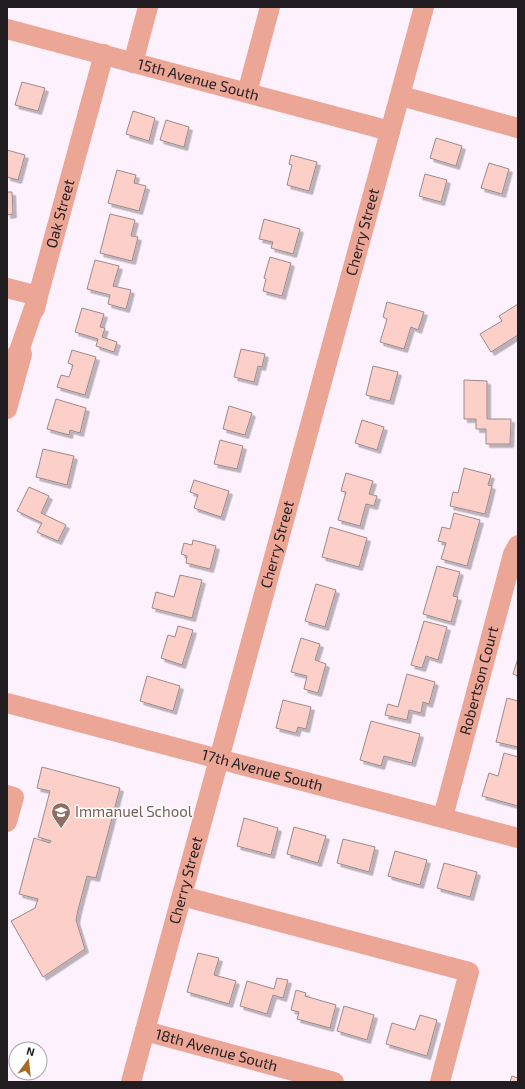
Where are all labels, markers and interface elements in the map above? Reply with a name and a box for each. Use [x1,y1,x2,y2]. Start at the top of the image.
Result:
street label: 15th Avenue South [136,54,261,104]
street label: Oak Street [41,177,78,250]
street label: Cherry Street [341,186,382,278]
street label: Cherry Street [256,498,297,590]
street label: Robertson Court [455,624,501,737]
street label: 17th Avenue South [200,745,325,794]
school or university icon: Immanuel School [50,801,72,829]
place label: Immanuel School [75,802,193,820]
street label: Cherry Street [164,834,206,926]
street label: 18th Avenue South [153,1024,280,1074]
north arrow [8,1041,48,1081]
text: N [25,1044,36,1058]

